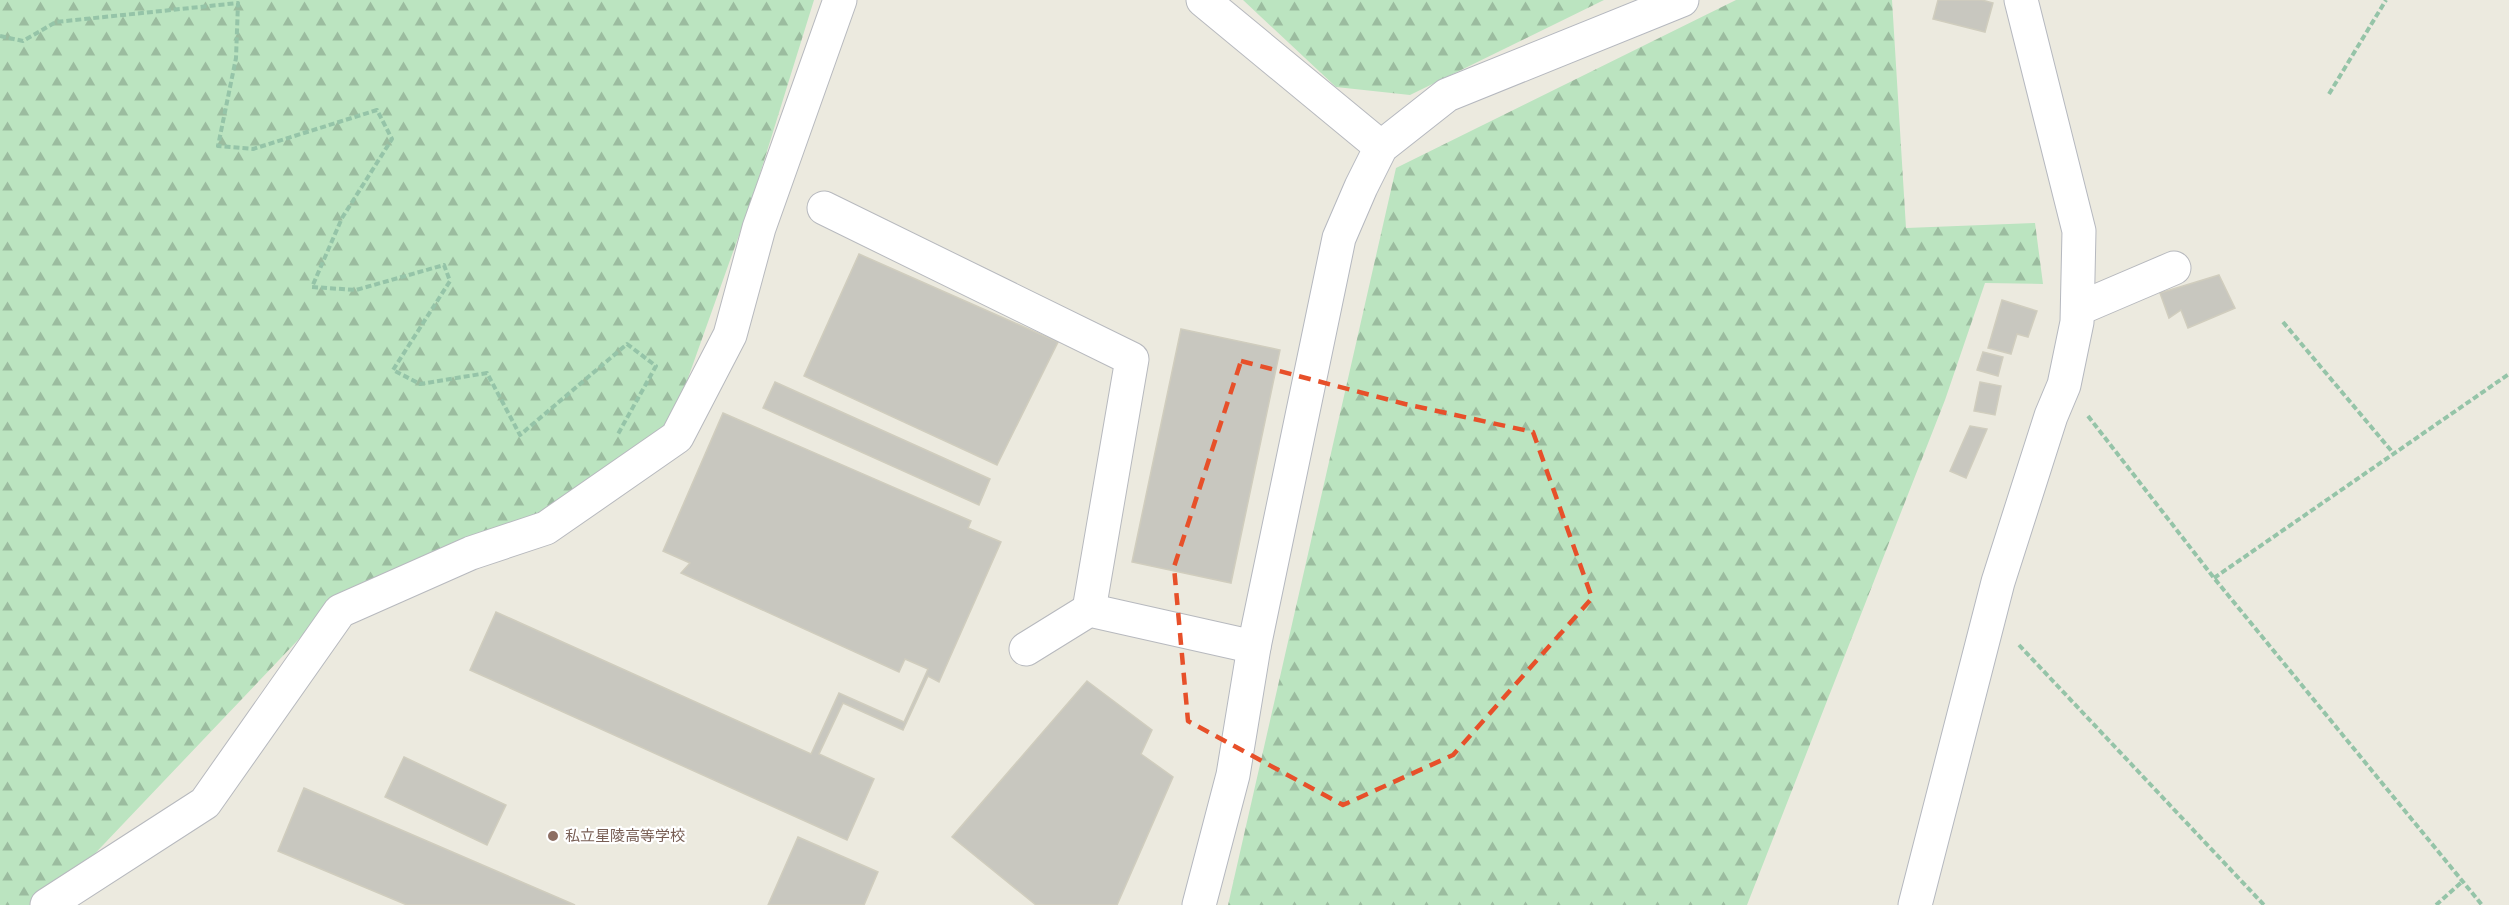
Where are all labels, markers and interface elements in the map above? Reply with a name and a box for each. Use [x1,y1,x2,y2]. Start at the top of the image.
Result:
place label: 私立星陵高等学校 [565,826,685,845]
marker: 私立星陵高等学校 [546,829,560,843]

